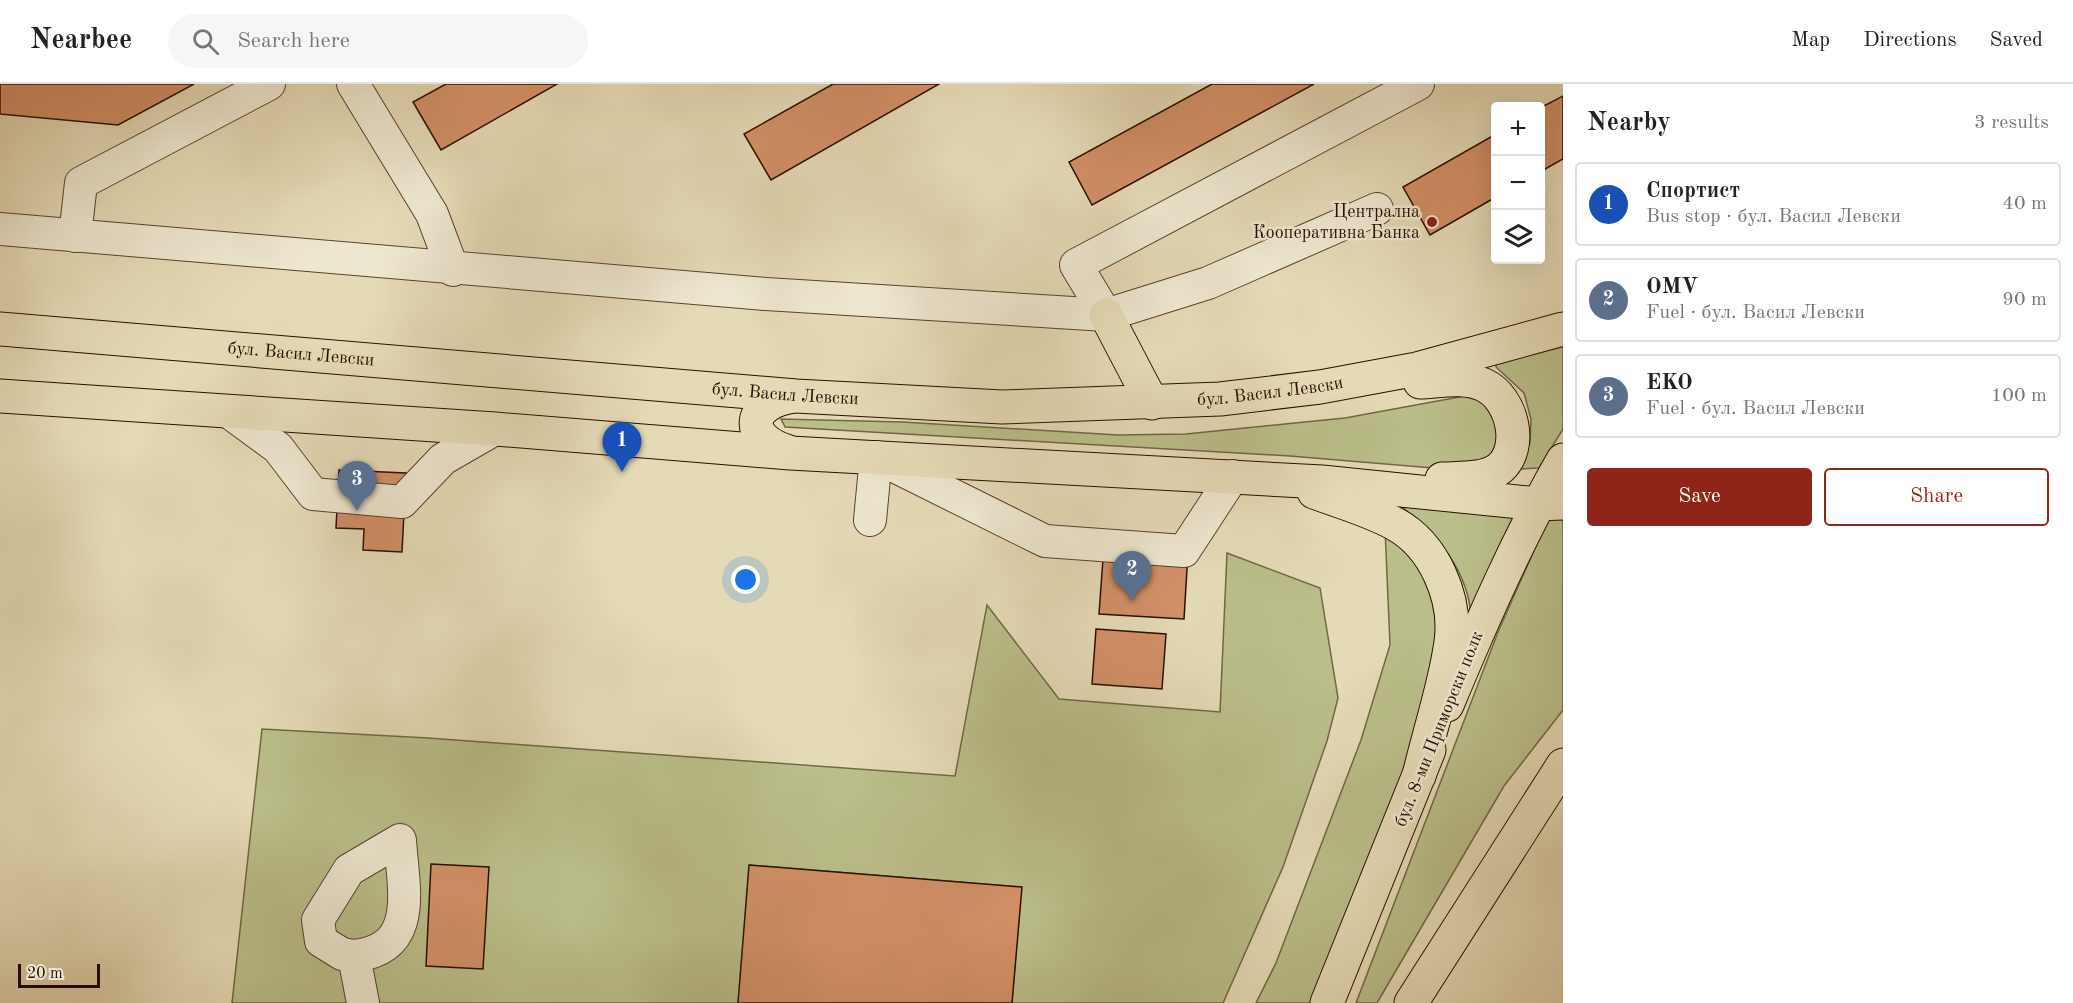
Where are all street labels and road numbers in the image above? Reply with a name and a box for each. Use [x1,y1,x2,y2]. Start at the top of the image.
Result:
street label: бул. Васил Левски [227,339,375,369]
street label: бул. Васил Левски [1197,374,1345,409]
street label: бул. Васил Левски [711,380,859,408]
street label: бул. 8-ми Приморски полк [1391,629,1487,829]

